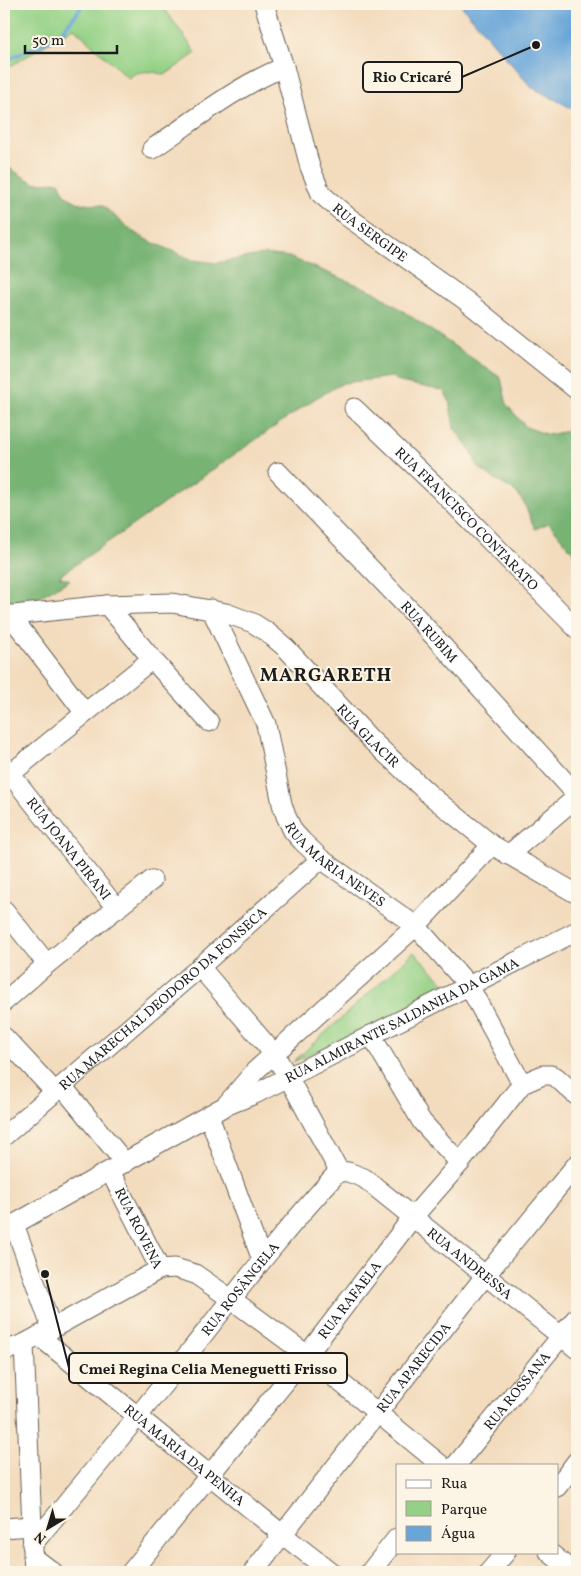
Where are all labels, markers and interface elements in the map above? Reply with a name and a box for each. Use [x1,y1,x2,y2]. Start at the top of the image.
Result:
scale bar [25,22,118,54]
text: 50 m [32,31,64,52]
callout: Rio Cricaré [363,62,462,92]
text: Rio Cricaré [373,68,452,89]
street label: RUA SERGIPE [328,200,411,267]
street label: RUA FRANCISCO CONTARATO [390,444,542,595]
street label: RUA RUBIM [396,598,461,667]
district label: MARGARETH [260,663,392,689]
street label: RUA GLACIR [331,701,403,773]
street label: RUA JOANA PIRANI [21,794,115,905]
street label: RUA MARIA NEVES [279,819,388,912]
street label: RUA MARECHAL DEODORO DA FONSECA [55,903,272,1095]
street label: RUA ALMIRANTE SALDANHA DA GAMA [282,954,523,1088]
street label: RUA ROVENA [109,1185,166,1273]
street label: RUA ANDRESSA [422,1224,516,1305]
street label: RUA ROSÂNGELA [198,1238,284,1341]
street label: RUA RAFAELA [315,1258,387,1344]
street label: RUA APARECIDA [373,1319,456,1418]
street label: RUA ROSSANA [480,1348,556,1435]
callout: Cmei Regina Celia Meneguetti Frisso [69,1353,347,1383]
text: Cmei Regina Celia Meneguetti Frisso [79,1360,337,1381]
street label: RUA MARIA DA PENHA [119,1401,248,1511]
legend [396,1464,558,1554]
text: Rua [441,1474,467,1495]
text: Parque [441,1500,487,1521]
north arrow [22,1504,72,1554]
text: Água [441,1524,475,1545]
text: N [31,1526,51,1548]

